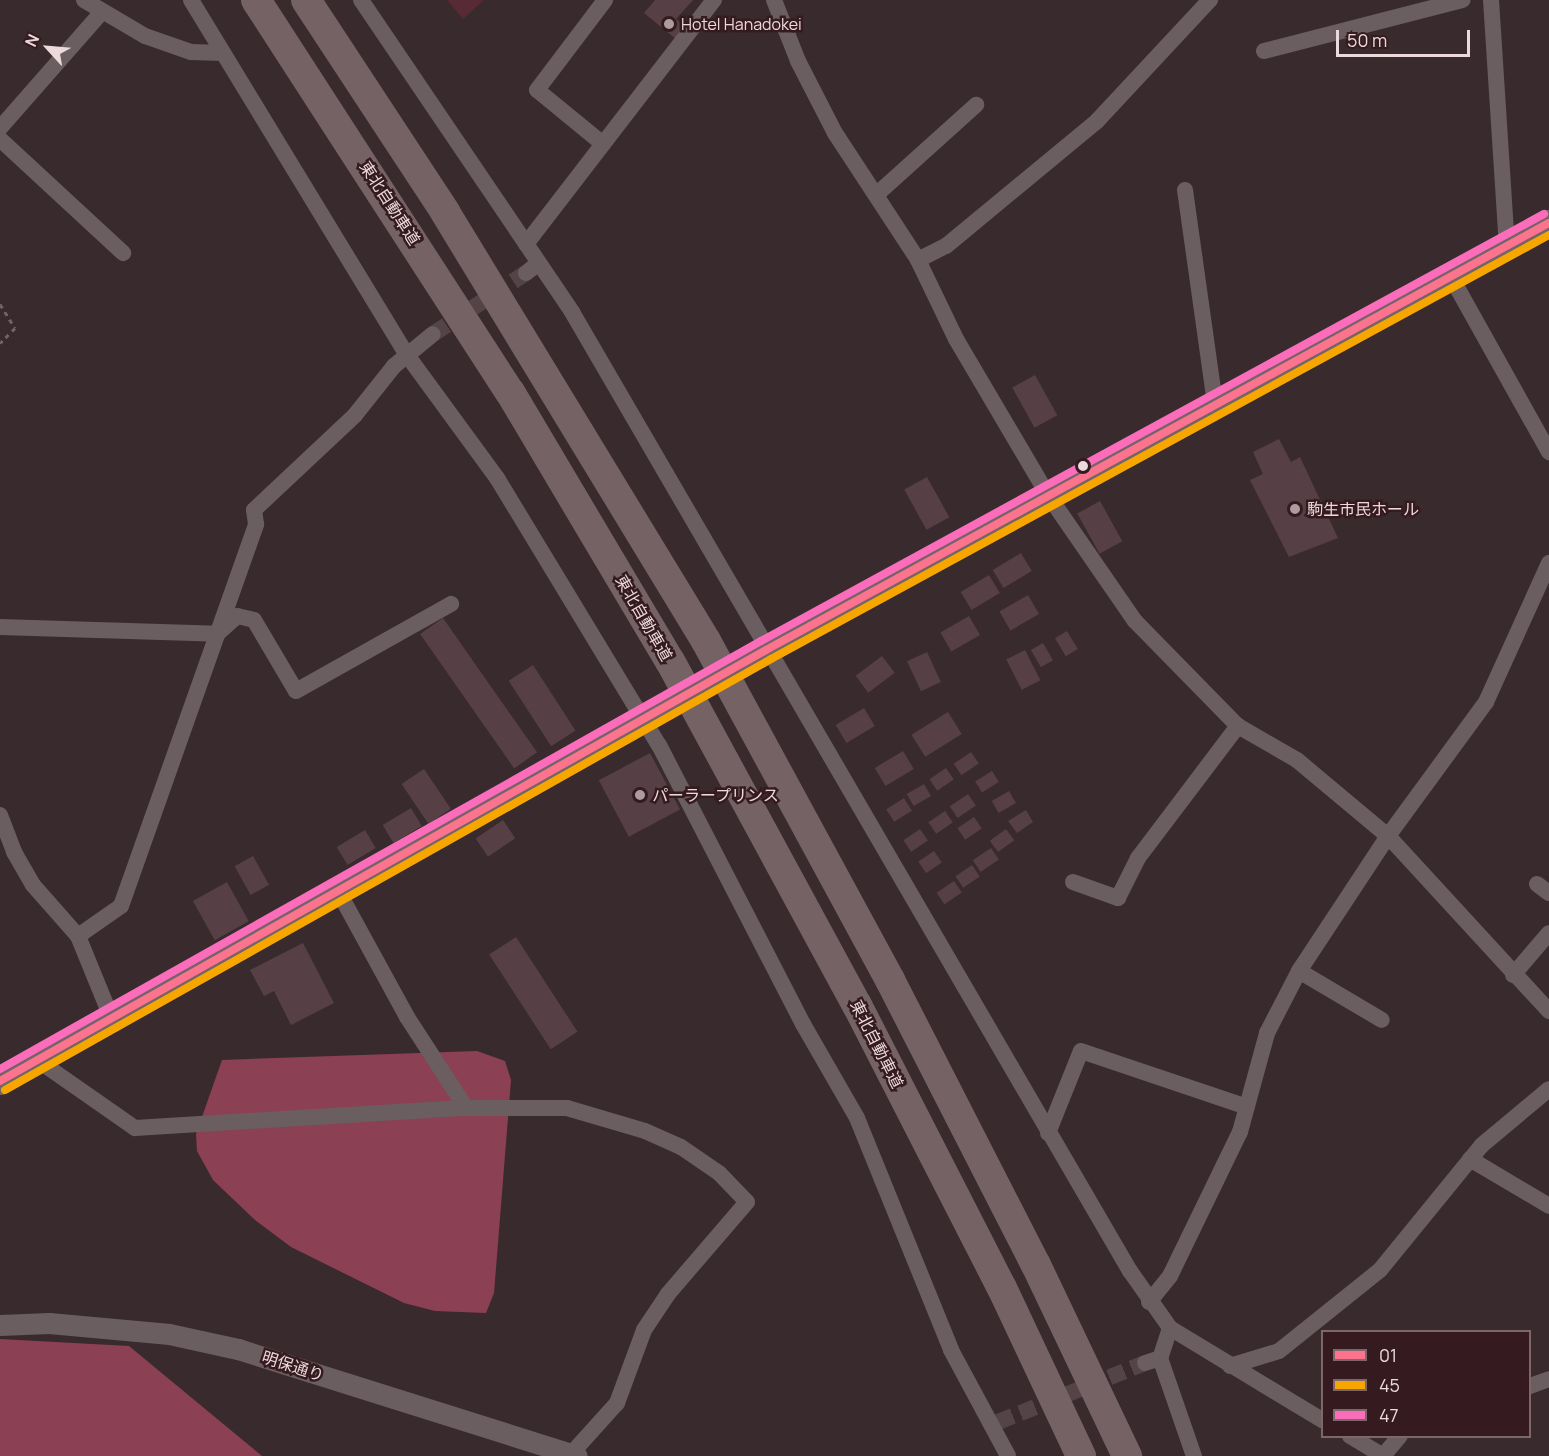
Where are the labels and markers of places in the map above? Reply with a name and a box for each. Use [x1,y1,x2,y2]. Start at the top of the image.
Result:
place label: Hotel Hanadokei [681,14,802,34]
marker: Hotel Hanadokei [662,17,676,31]
unlabelled marker [1077,460,1089,472]
place label: 駒生市民ホール [1307,499,1419,519]
marker: 駒生市民ホール [1288,502,1302,516]
place label: パーラープリンス [652,785,780,805]
marker: パーラープリンス [633,788,647,802]

